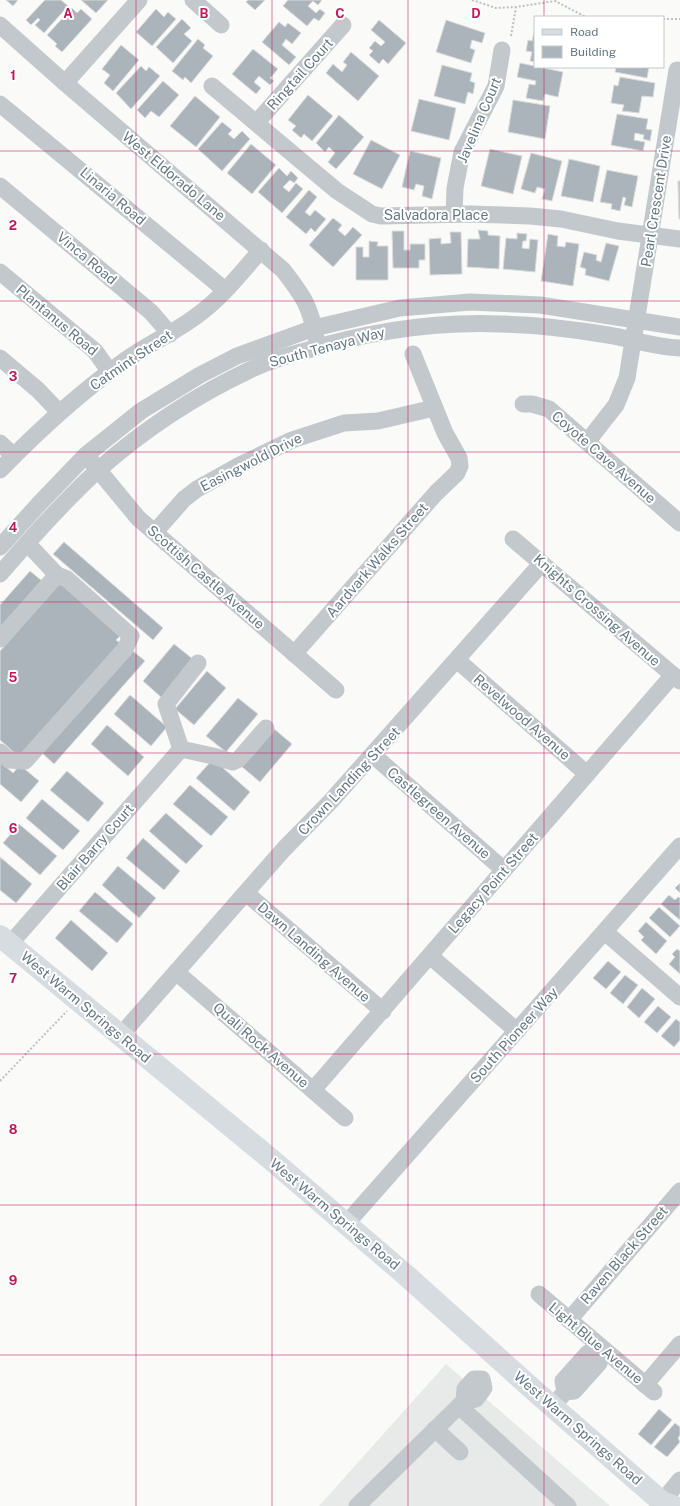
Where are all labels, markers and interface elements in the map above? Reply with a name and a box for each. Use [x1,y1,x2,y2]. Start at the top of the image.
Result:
text: A [63,6,73,21]
text: B [200,6,209,21]
text: C [335,6,345,21]
text: D [471,6,481,21]
legend [534,16,664,68]
text: Road [570,25,598,39]
street label: Ringtail Court [264,35,336,113]
text: Building [570,45,616,59]
text: 1 [10,68,16,83]
street label: Javelina Court [454,75,504,165]
street label: West Eldorado Lane [119,128,229,224]
street label: Pearl Crescent Drive [638,134,674,268]
street label: Linaria Road [77,164,149,228]
street label: Salvadora Place [384,207,488,223]
text: 2 [9,218,17,233]
street label: Vinca Road [54,228,120,288]
street label: Plantanus Road [13,281,101,359]
street label: South Tenaya Way [267,324,387,370]
street label: Catmint Street [87,327,175,393]
text: 3 [9,369,18,384]
street label: Coyote Cave Avenue [549,408,659,506]
street label: Easingwold Drive [198,430,304,494]
street label: Aardvark Walks Street [323,500,431,620]
text: 4 [9,520,18,535]
street label: Scottish Castle Avenue [144,522,268,632]
street label: Knights Crossing Avenue [531,551,664,669]
text: 5 [9,670,18,685]
street label: Revelwood Avenue [471,671,573,763]
street label: Crown Landing Street [295,724,403,838]
street label: Castlegreen Avenue [384,764,494,862]
street label: Blair Barry Court [53,801,137,893]
text: 6 [9,821,18,836]
street label: Legacy Point Street [445,829,541,937]
street label: Dawn Landing Avenue [255,899,373,1005]
street label: West Warm Springs Road [18,948,154,1066]
text: 7 [9,971,17,986]
street label: South Pioneer Way [467,984,561,1086]
street label: Quali Rock Avenue [210,999,312,1091]
text: 8 [9,1122,18,1137]
street label: West Warm Springs Road [267,1155,403,1273]
street label: Raven Black Street [577,1203,671,1307]
text: 9 [9,1273,17,1288]
street label: Light Blue Avenue [546,1299,646,1387]
street label: West Warm Springs Road [511,1368,645,1488]

